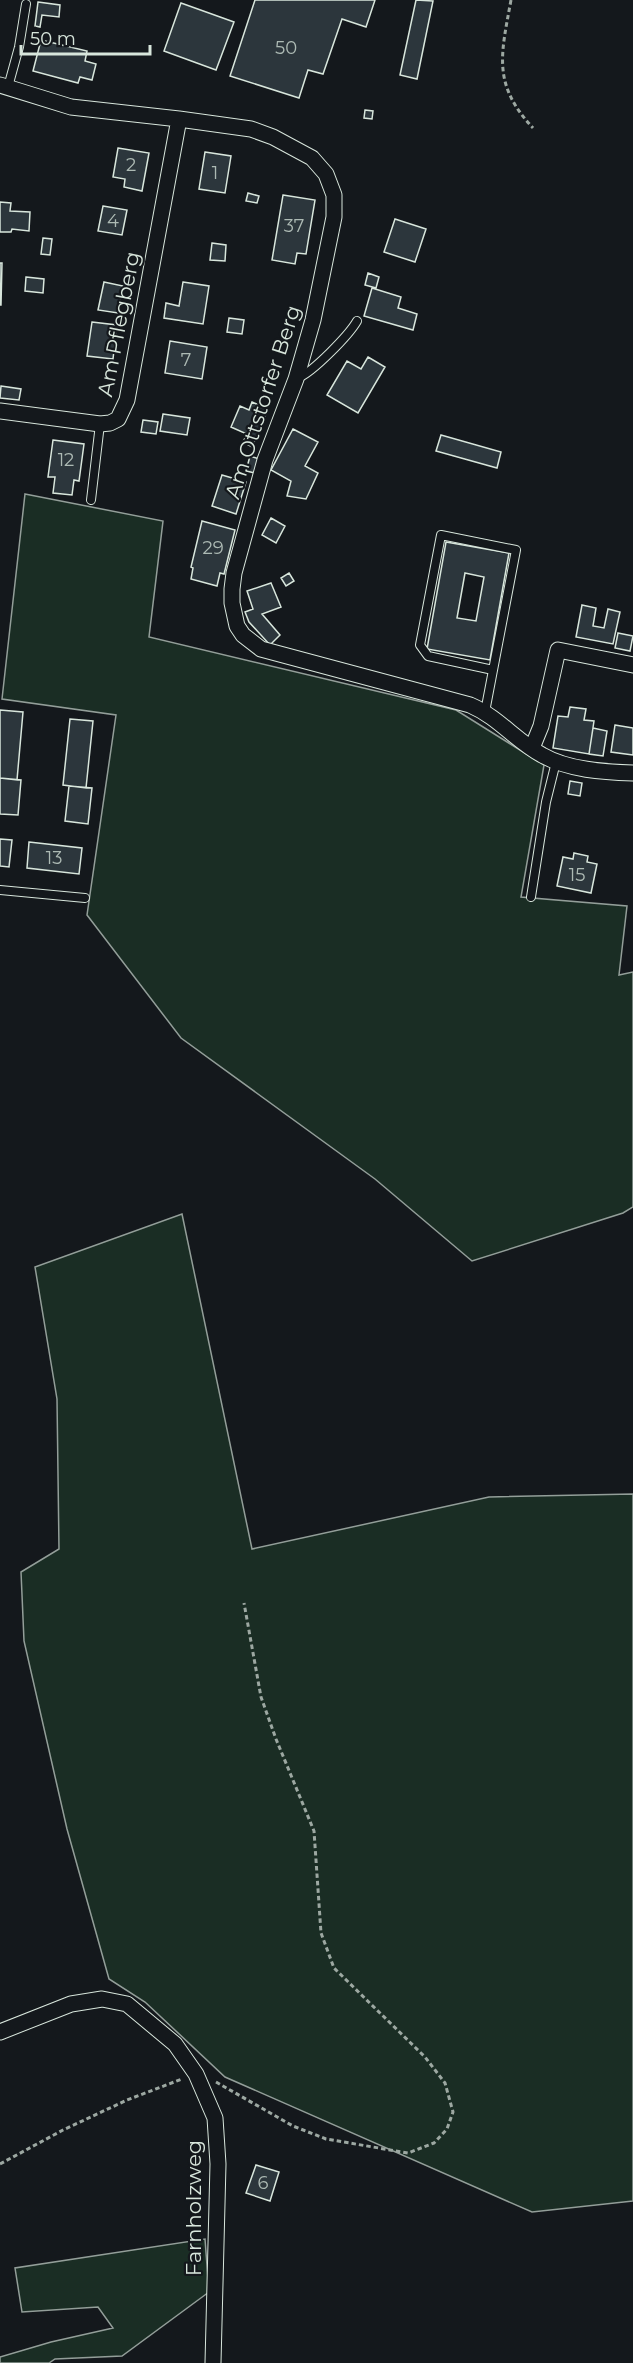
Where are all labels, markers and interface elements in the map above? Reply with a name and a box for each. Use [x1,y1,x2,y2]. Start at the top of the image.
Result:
scale bar [21,18,150,56]
text: 50 m [30,28,76,50]
house number: 50 [275,37,297,59]
house number: 2 [126,154,136,176]
house number: 1 [212,162,218,184]
house number: 4 [107,210,119,232]
house number: 37 [284,215,304,237]
street label: Am Pflegberg [92,249,145,399]
street label: Am Ottstorfer Berg [219,302,306,502]
house number: 7 [181,349,191,371]
house number: 12 [58,449,74,471]
house number: 29 [202,537,224,559]
house number: 13 [46,847,62,869]
house number: 15 [569,864,585,886]
street label: Farnholzweg [181,2140,206,2276]
house number: 6 [258,2172,269,2194]

